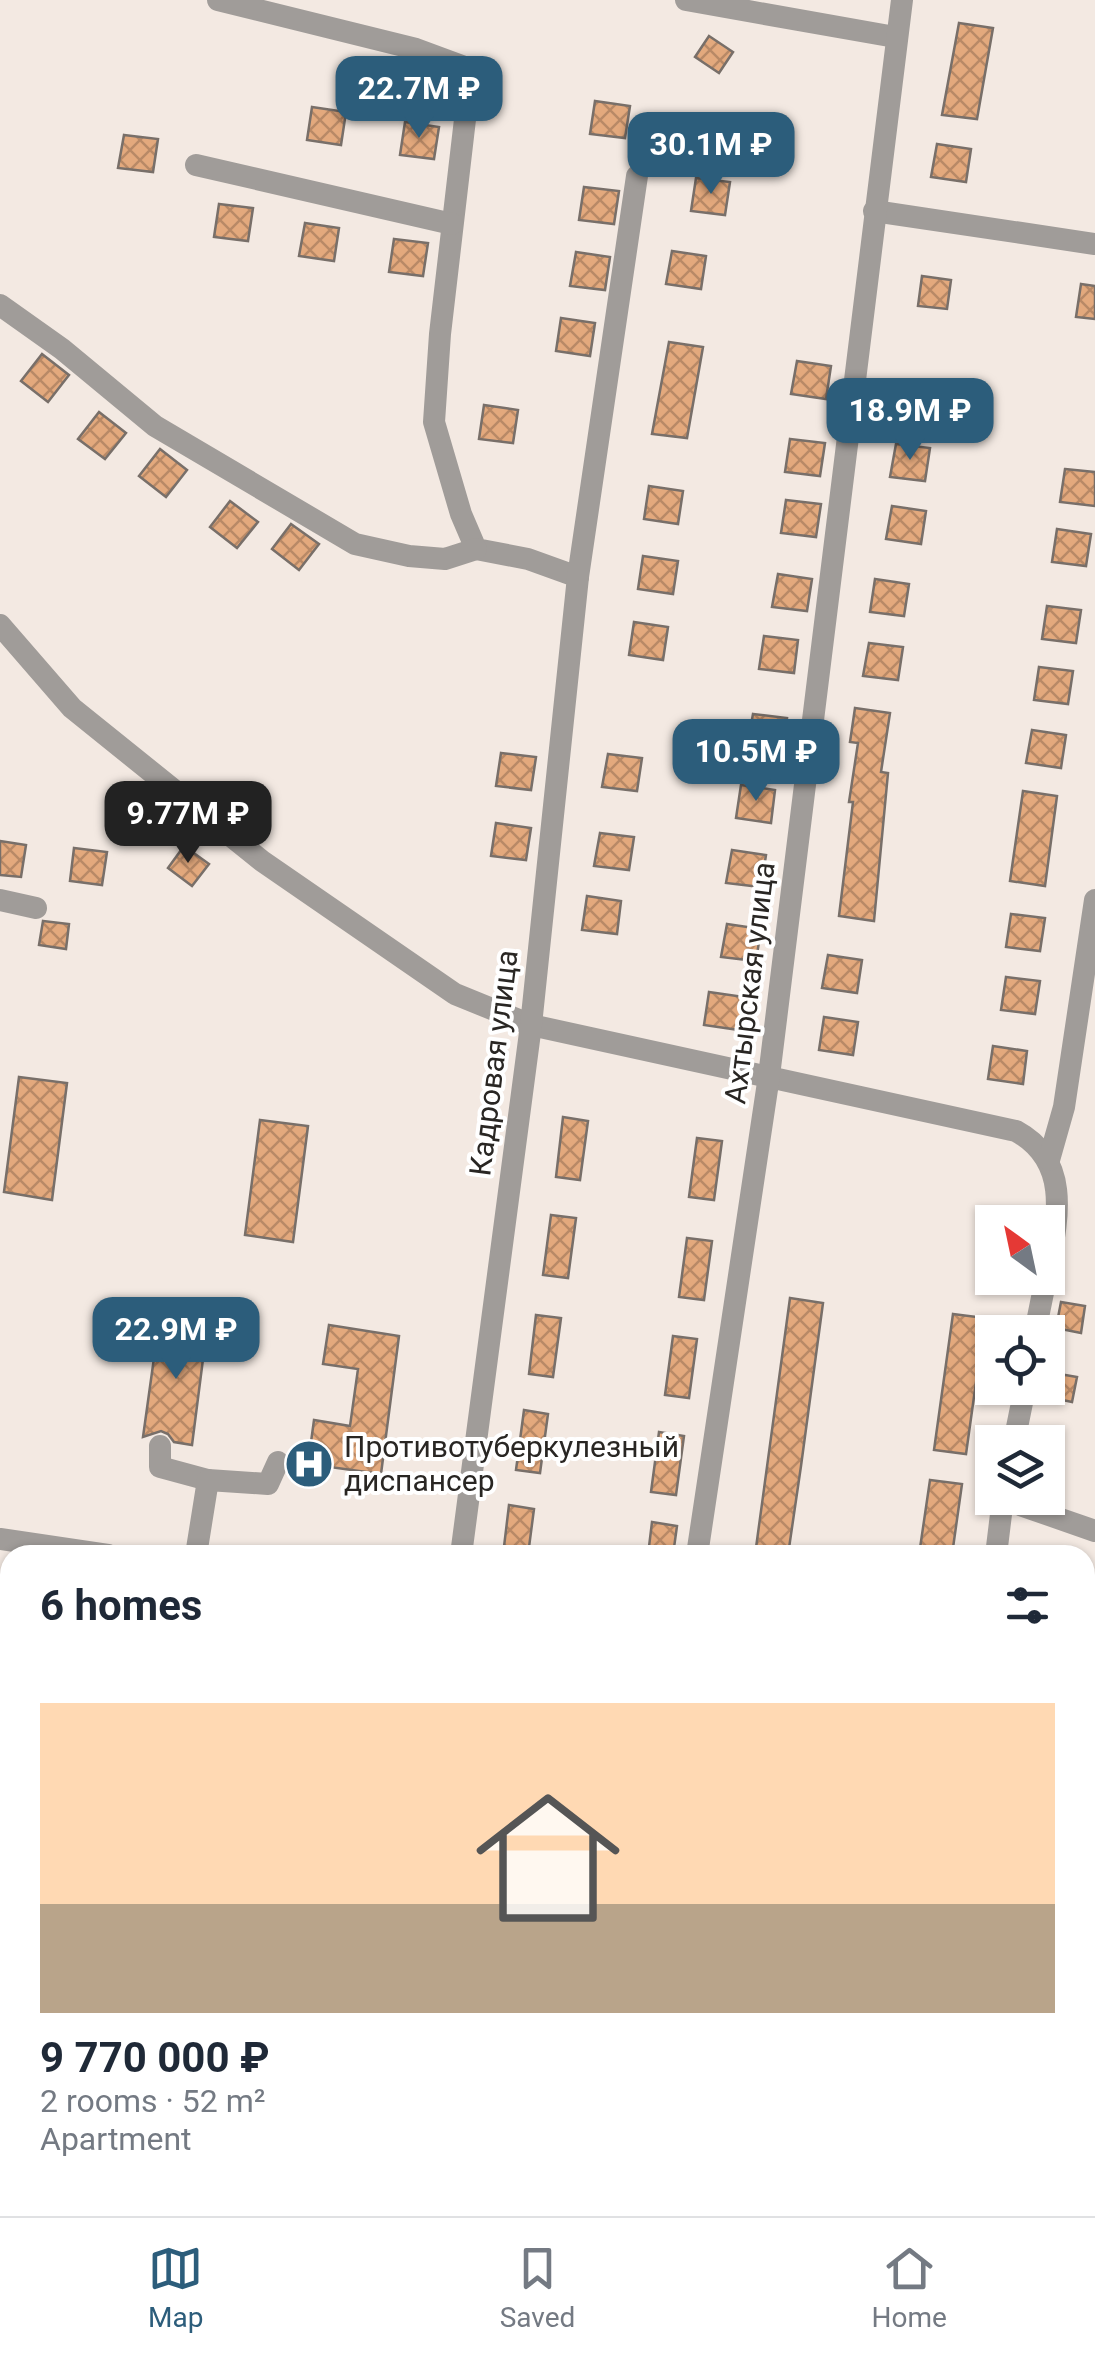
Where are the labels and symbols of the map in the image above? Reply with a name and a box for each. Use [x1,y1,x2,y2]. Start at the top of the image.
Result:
pin: 22.7M ₽ [327,56,511,141]
pin: 30.1M ₽ [619,112,803,197]
pin: 18.9M ₽ [818,378,1002,463]
pin: 10.5M ₽ [664,719,848,804]
pin: 9.77M ₽ [96,781,280,866]
street label: Ахтырская улица [717,860,782,1106]
street label: Кадровая улица [462,948,525,1178]
north arrow [975,1205,1065,1295]
pin: 22.9M ₽ [84,1297,268,1382]
place label: Противотуберкулезный диспансер [344,1429,679,1498]
hospital icon: Противотуберкулезный диспансер [283,1438,335,1490]

